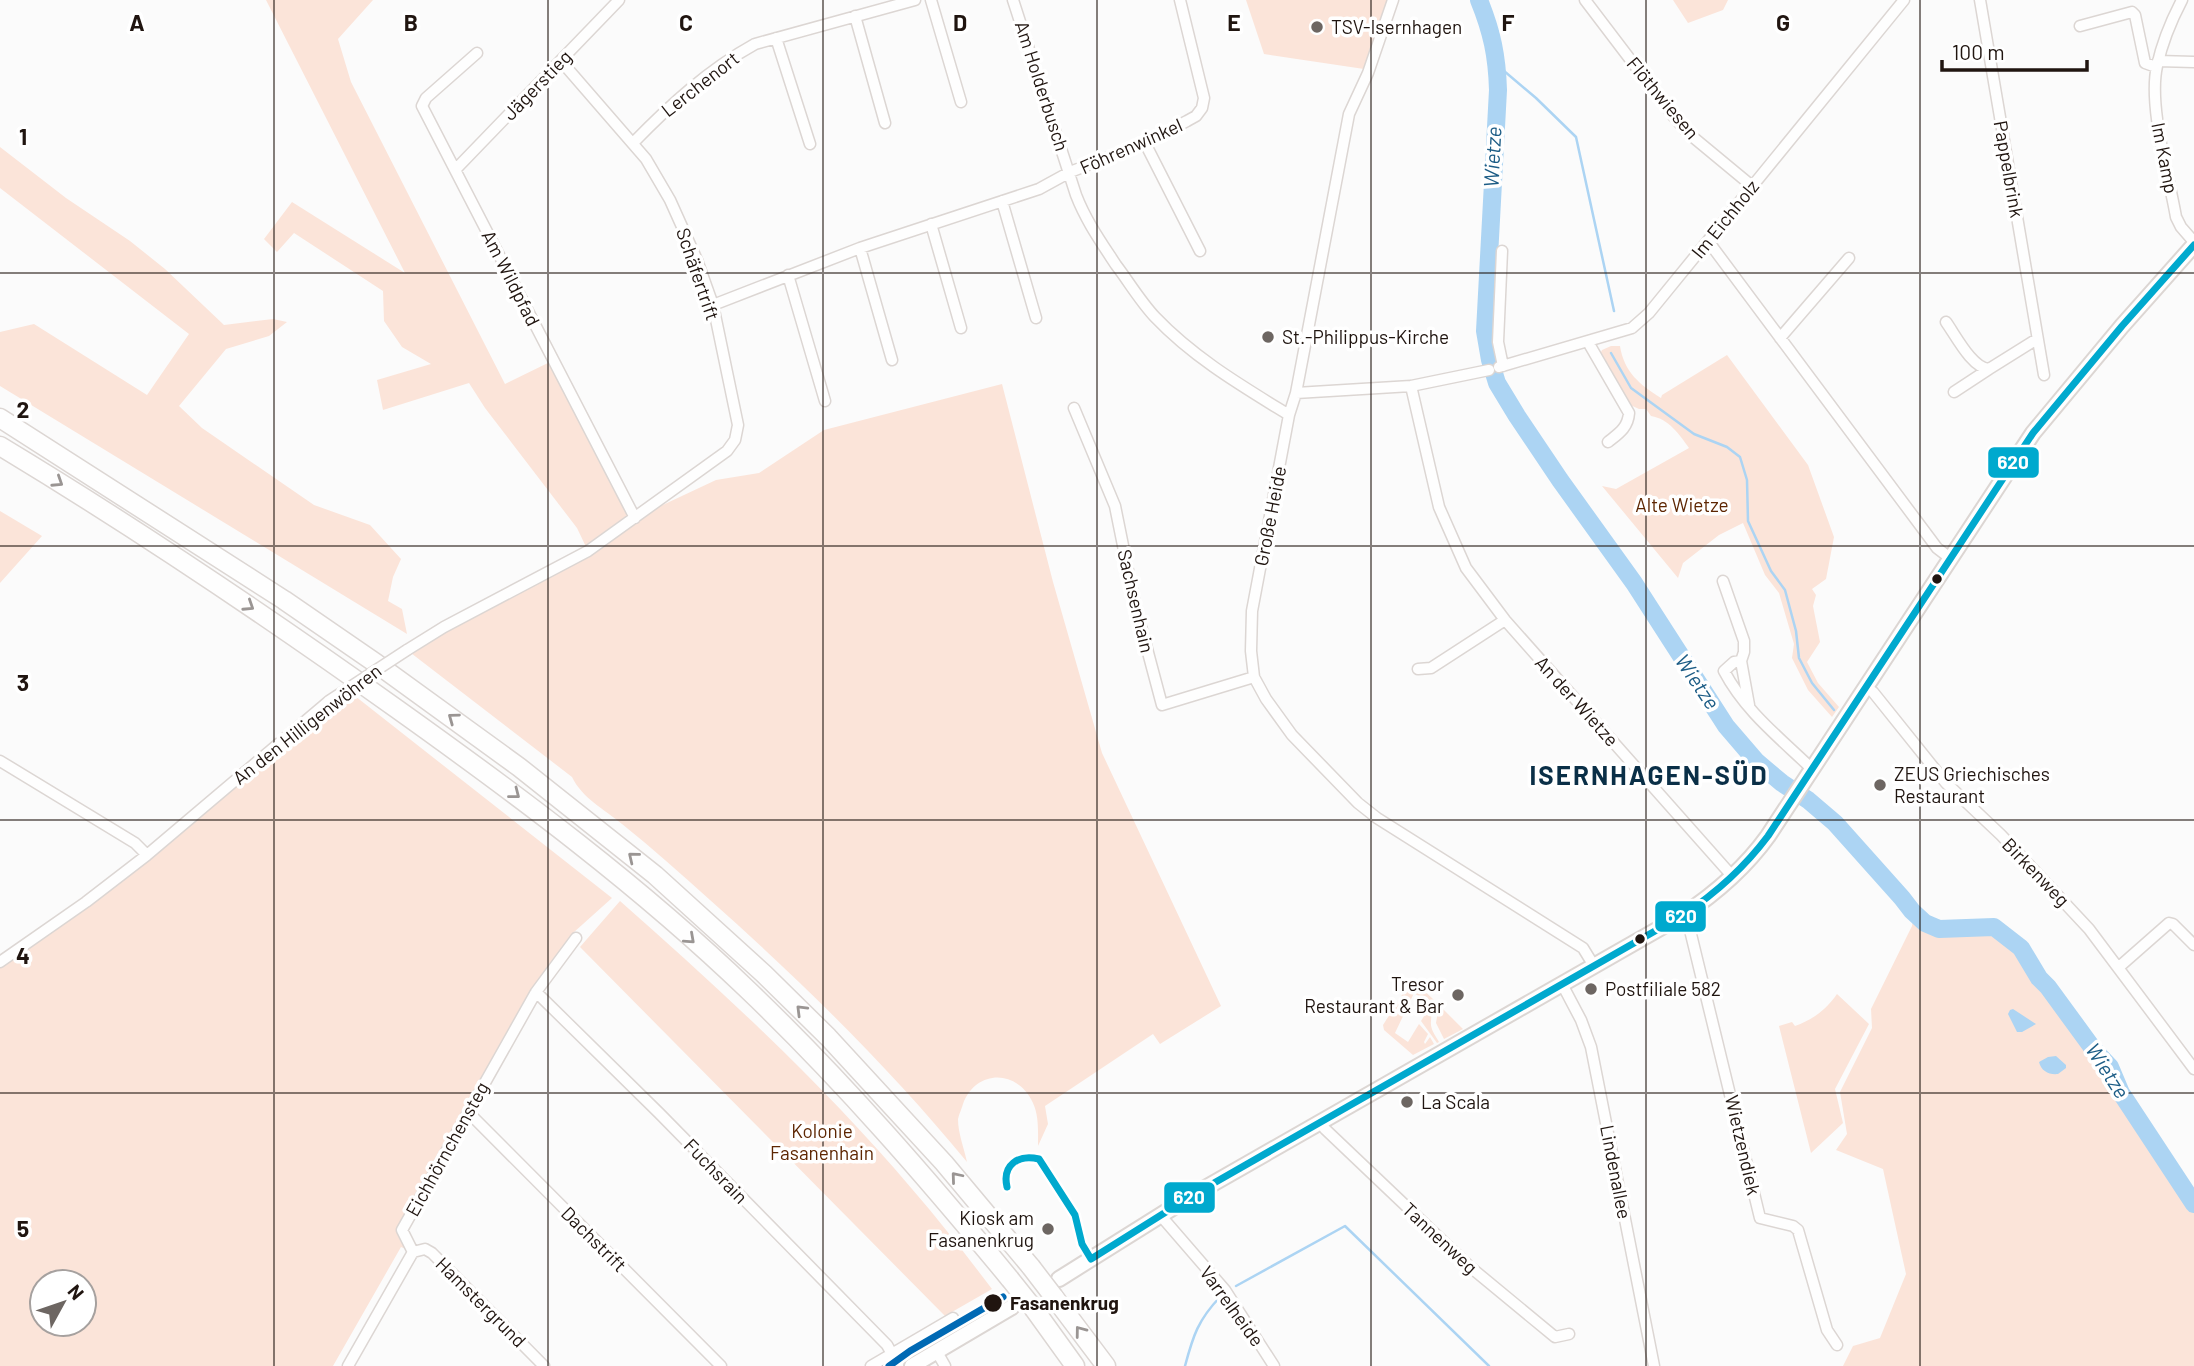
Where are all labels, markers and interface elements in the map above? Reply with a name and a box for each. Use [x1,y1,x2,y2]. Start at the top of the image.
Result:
text: A [129,8,145,36]
text: B [404,8,418,36]
text: C [679,8,693,36]
text: D [953,8,967,36]
text: E [1227,8,1241,36]
text: F [1502,8,1515,36]
text: G [1776,8,1790,36]
place label: TSV-Isernhagen [1331,15,1462,38]
street label: Am Holderbusch [1011,18,1074,154]
marker: TSV-Isernhagen [1309,19,1325,35]
scale bar [1942,28,2087,72]
text: 100 m [1952,39,2005,64]
street label: Jägerstieg [497,45,576,125]
street label: Lerchenort [656,46,743,121]
street label: Flöthwiesen [1622,52,1704,143]
street label: Föhrenwinkel [1076,113,1186,178]
street label: Pappelbrink [1990,119,2029,219]
street label: Im Kamp [2147,120,2184,195]
text: 1 [19,122,27,150]
water label: Wietze [1477,126,1506,188]
street label: Im Eichholz [1686,175,1763,263]
street label: Schäfertrift [672,224,725,323]
street label: Am Wildpfad [478,226,545,329]
place label: St.-Philippus-Kirche [1282,325,1449,348]
marker: St.-Philippus-Kirche [1260,329,1276,345]
text: 2 [17,395,29,423]
line badge: 620 [1987,446,2040,479]
text: 620 [1997,450,2029,473]
street label: Große Heide [1249,464,1290,568]
one-way arrow [50,474,63,487]
park label: Alte Wietze [1635,493,1729,516]
street label: Sachsenhain [1113,547,1160,655]
unlabelled marker [1930,572,1944,586]
one-way arrow [241,597,254,610]
water label: Wietze [1671,649,1726,714]
street label: An der Wietze [1531,651,1624,751]
street label: An den Hilligenwöhren [228,658,386,789]
text: 3 [17,668,29,696]
one-way arrow [448,713,461,726]
district label: ISERNHAGEN-SÜD [1530,759,1768,790]
place label: ZEUS Griechisches Restaurant [1894,762,2050,807]
marker: ZEUS Griechisches Restaurant [1872,777,1888,793]
one-way arrow [507,785,520,798]
street label: Birkenweg [1998,832,2075,911]
one-way arrow [628,852,640,865]
line badge: 620 [1654,900,1707,933]
text: 620 [1665,904,1697,927]
one-way arrow [682,930,695,943]
unlabelled marker [1633,932,1647,946]
text: 4 [16,941,30,969]
place label: Tresor Restaurant & Bar [1304,972,1444,1017]
place label: Postfiliale 582 [1605,977,1721,1000]
marker: Postfiliale 582 [1583,981,1599,997]
marker: Tresor Restaurant & Bar [1450,987,1466,1003]
one-way arrow [796,1006,809,1019]
water label: Wietze [2081,1038,2135,1103]
street label: Eichhörnchensteg [400,1078,493,1220]
place label: La Scala [1421,1090,1490,1113]
street label: Wietzendiek [1721,1093,1766,1197]
marker: La Scala [1399,1094,1415,1110]
park label: Kolonie Fasanenhain [770,1119,874,1164]
street label: Lindenallee [1596,1123,1637,1221]
street label: Fuchsrain [680,1133,753,1208]
one-way arrow [951,1172,964,1184]
line badge: 620 [1163,1181,1216,1214]
text: 620 [1173,1185,1205,1208]
street label: Tannenweg [1398,1197,1483,1278]
street label: Dachstrift [557,1201,632,1276]
place label: Kiosk am Fasanenkrug [928,1206,1034,1251]
text: 5 [17,1214,29,1242]
marker: Kiosk am Fasanenkrug [1040,1221,1056,1237]
street label: Hamstergrund [431,1252,531,1352]
street label: Varrelheide [1196,1261,1269,1350]
north arrow [28,1268,98,1338]
text: N [64,1280,89,1304]
place label: Fasanenkrug [1010,1291,1119,1314]
marker: Fasanenkrug [982,1292,1004,1314]
one-way arrow [1076,1327,1089,1339]

